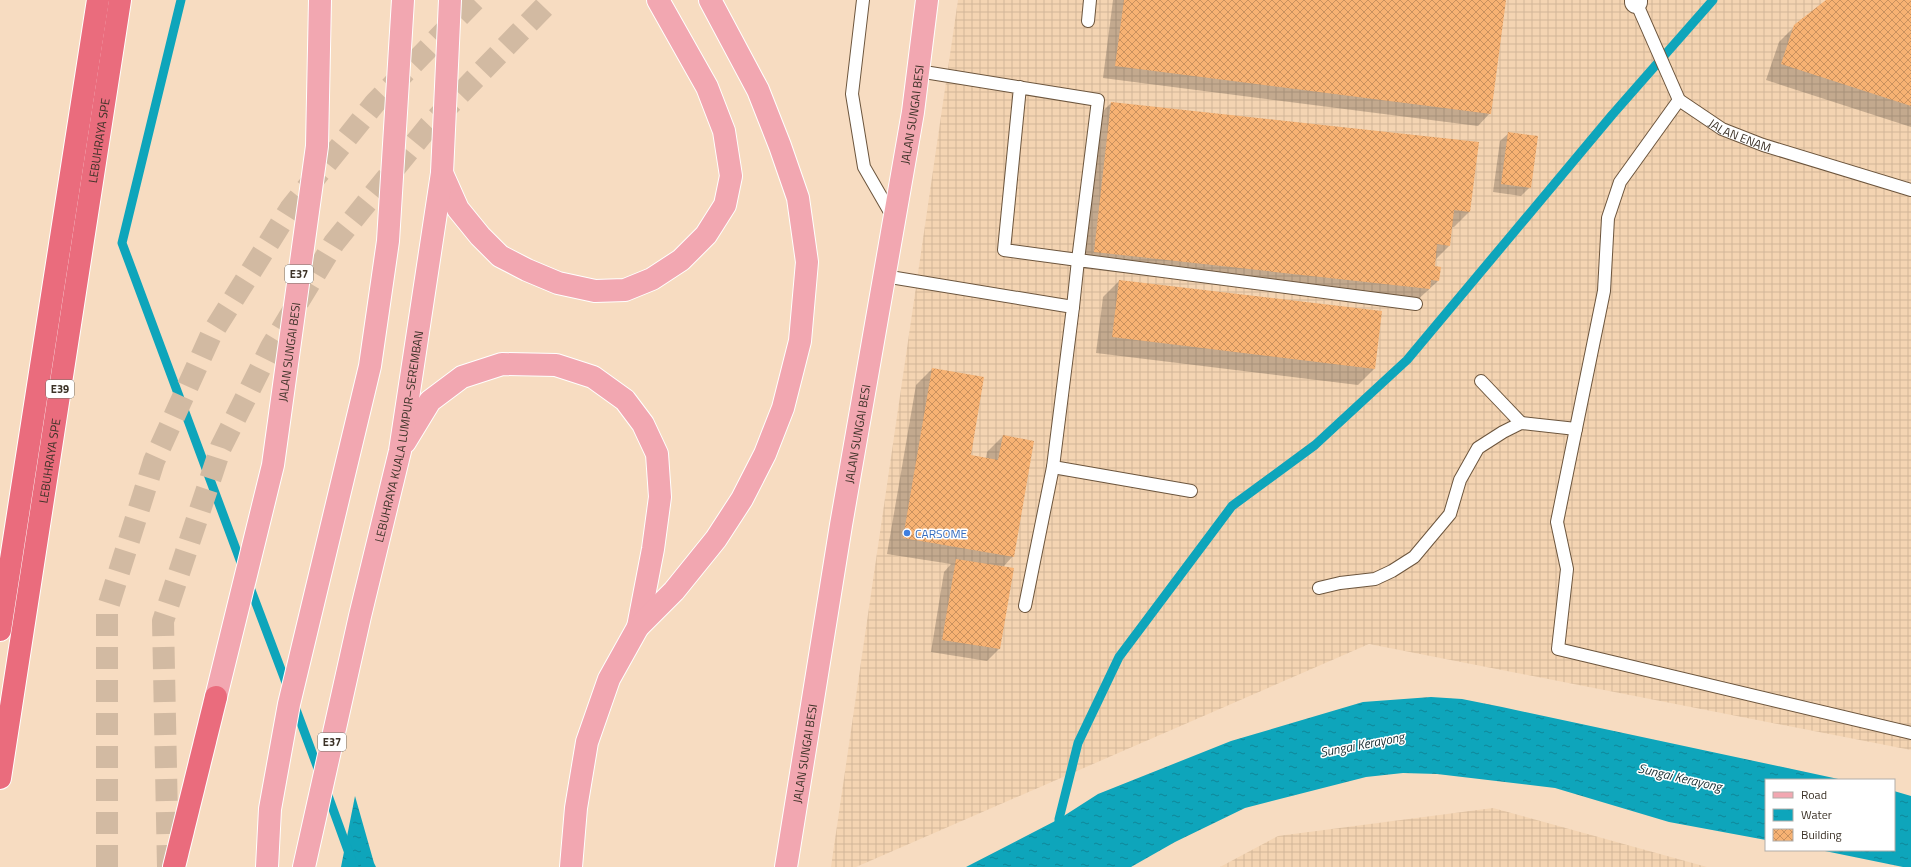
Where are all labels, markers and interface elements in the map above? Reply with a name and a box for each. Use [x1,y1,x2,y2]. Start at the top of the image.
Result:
street label: JALAN SUNGAI BESI [895,64,928,166]
street label: LEBUHRAYA SPE [82,96,114,184]
street label: JALAN ENAM [1705,113,1774,156]
road number: E37 [285,265,313,283]
street label: JALAN SUNGAI BESI [272,301,305,403]
street label: LEBUHRAYA KUALA LUMPUR–SEREMBAN [369,329,428,544]
road number: E39 [46,380,74,398]
street label: JALAN SUNGAI BESI [839,383,875,485]
street label: LEBUHRAYA SPE [33,417,65,504]
place label: CARSOME [915,524,968,543]
marker: CARSOME [902,528,912,538]
street label: JALAN SUNGAI BESI [787,702,822,804]
water label: Sungai Kerayong [1318,726,1408,762]
road number: E37 [318,733,346,751]
water label: Sungai Kerayong [1636,758,1726,797]
legend [1765,779,1895,851]
text: Road [1801,785,1827,804]
text: Water [1801,805,1832,824]
text: Building [1801,825,1842,844]

